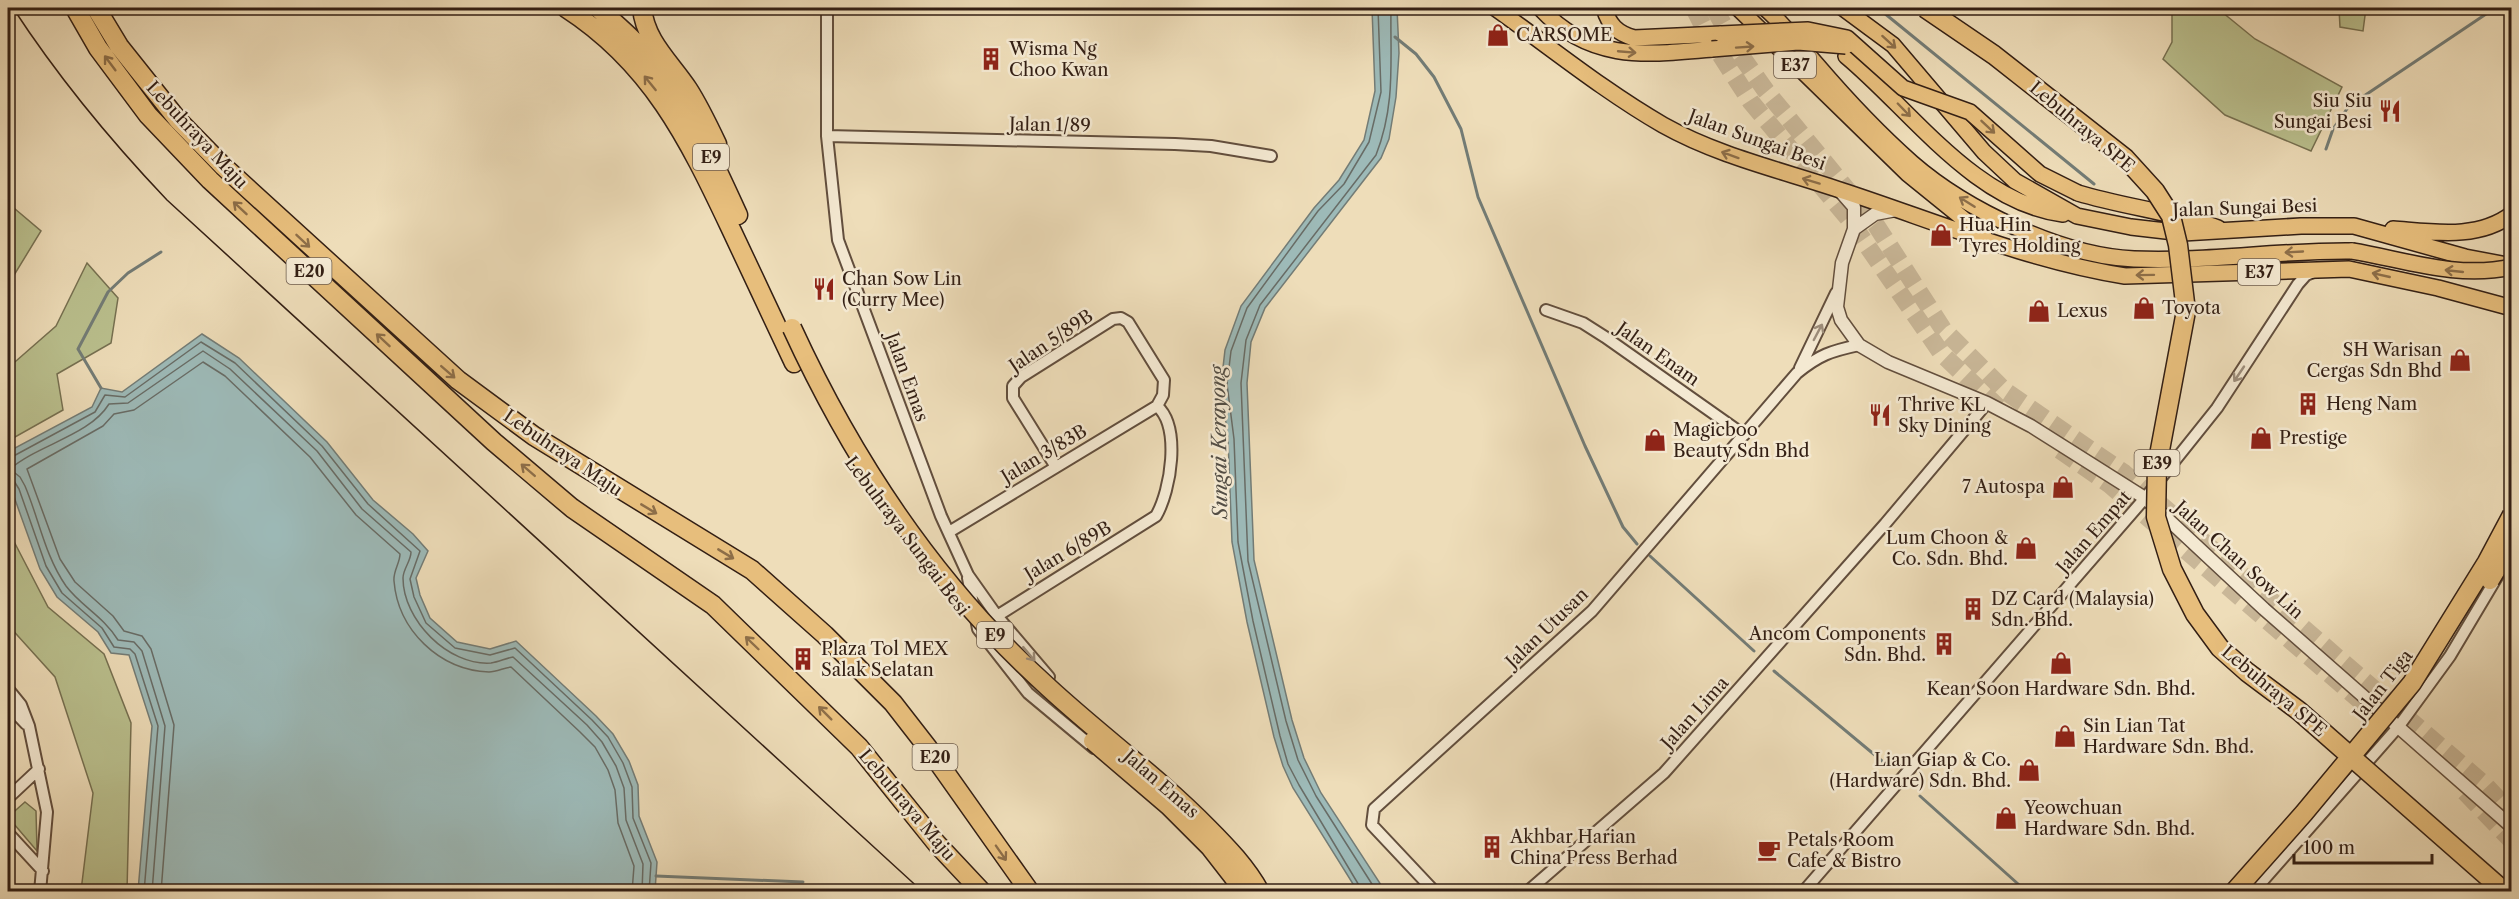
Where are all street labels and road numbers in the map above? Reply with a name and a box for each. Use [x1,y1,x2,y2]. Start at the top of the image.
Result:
road number: E37 [1774,52,1816,78]
street label: Lebuhraya Maju [142,77,252,193]
street label: Lebuhraya SPE [2025,77,2139,177]
street label: Jalan Sungai Besi [1682,104,1829,175]
street label: Jalan 1/89 [1006,113,1091,137]
road number: E9 [693,144,729,170]
street label: Jalan Sungai Besi [2169,194,2318,222]
road number: E20 [286,258,332,284]
road number: E37 [2238,259,2280,285]
street label: Jalan 5/89B [1002,305,1097,379]
street label: Jalan Enam [1610,316,1704,391]
street label: Jalan Emas [880,327,933,424]
street label: Lebuhraya Maju [499,405,627,501]
street label: Jalan 3/83B [995,420,1091,490]
road number: E39 [2134,450,2180,476]
street label: Lebuhraya Sungai Besi [840,452,974,620]
street label: Jalan Empat [2050,486,2136,580]
street label: Jalan Chan Sow Lin [2168,494,2308,624]
street label: Jalan 6/89B [1018,516,1115,587]
street label: Jalan Utusan [1499,583,1593,675]
road number: E9 [977,622,1013,648]
street label: Lebuhraya SPE [2217,641,2331,741]
street label: Jalan Tiga [2347,645,2418,727]
street label: Jalan Lima [1655,672,1734,756]
street label: Jalan Emas [1116,743,1203,823]
road number: E20 [912,744,958,770]
street label: Lebuhraya Maju [854,745,960,865]

